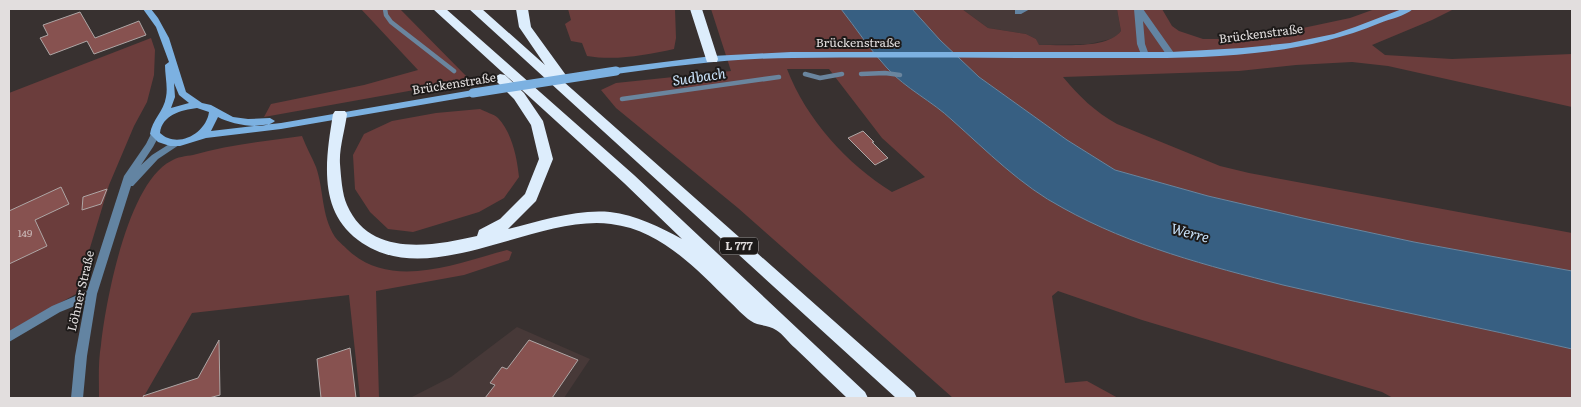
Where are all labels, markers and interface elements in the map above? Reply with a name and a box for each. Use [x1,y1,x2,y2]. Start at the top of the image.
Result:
street label: Brückenstraße [1218,19,1304,47]
street label: Brückenstraße [816,33,900,51]
water label: Sudbach [671,62,728,90]
street label: Brückenstraße [411,68,497,99]
water label: Werre [1169,217,1212,247]
house number: 149 [18,225,32,240]
road number: L 777 [720,238,758,255]
street label: Löhner Straße [62,249,98,333]

